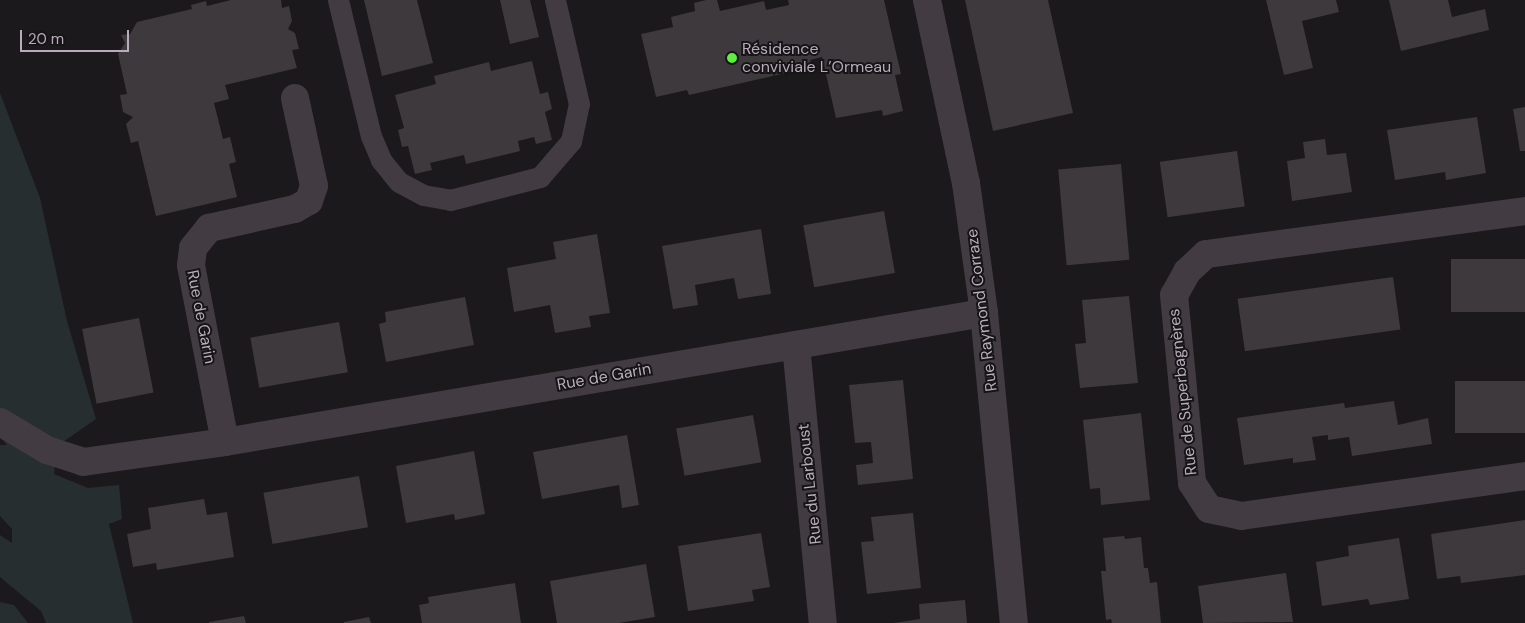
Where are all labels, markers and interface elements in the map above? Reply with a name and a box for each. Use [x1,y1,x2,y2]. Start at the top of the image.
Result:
scale bar [22,20,131,52]
text: 20 m [28,29,64,49]
place label: Résidence conviviale L’Ormeau [742,39,891,77]
marker: Résidence conviviale L’Ormeau [726,52,738,64]
street label: Rue Raymond Corraze [962,228,1002,392]
street label: Rue de Garin [182,268,220,366]
street label: Rue de Superbagnères [1165,308,1201,476]
street label: Rue de Garin [555,359,653,395]
street label: Rue du Larboust [794,423,826,545]

